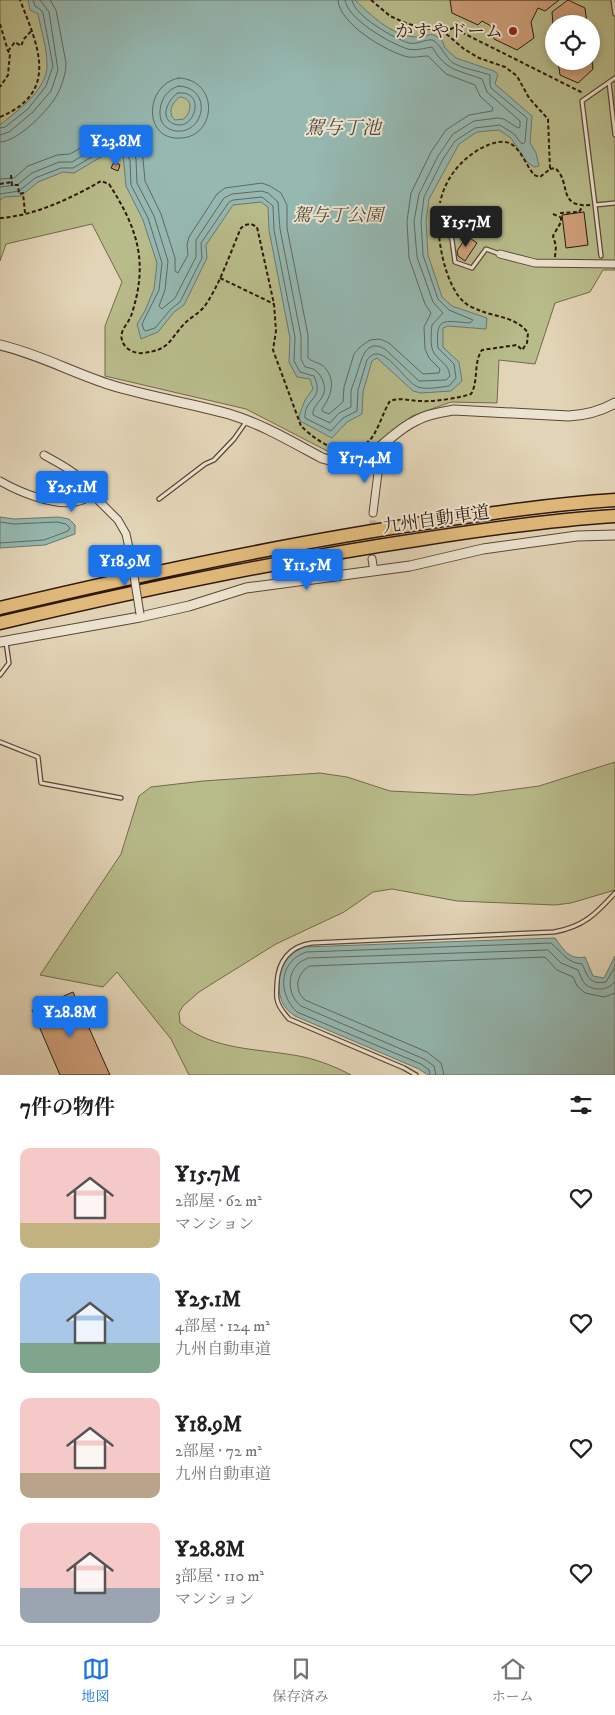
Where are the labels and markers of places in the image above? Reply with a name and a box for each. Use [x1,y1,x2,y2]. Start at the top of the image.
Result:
place label: かすやドーム [395,21,503,43]
marker: かすやドーム [507,25,519,37]
pin: ¥23.8M [75,124,157,167]
pin: ¥15.7M [425,206,507,248]
pin: ¥17.4M [324,442,406,484]
pin: ¥25.1M [31,470,113,513]
pin: ¥18.9M [84,544,166,587]
pin: ¥11.5M [266,548,348,591]
pin: ¥28.8M [29,996,111,1038]

